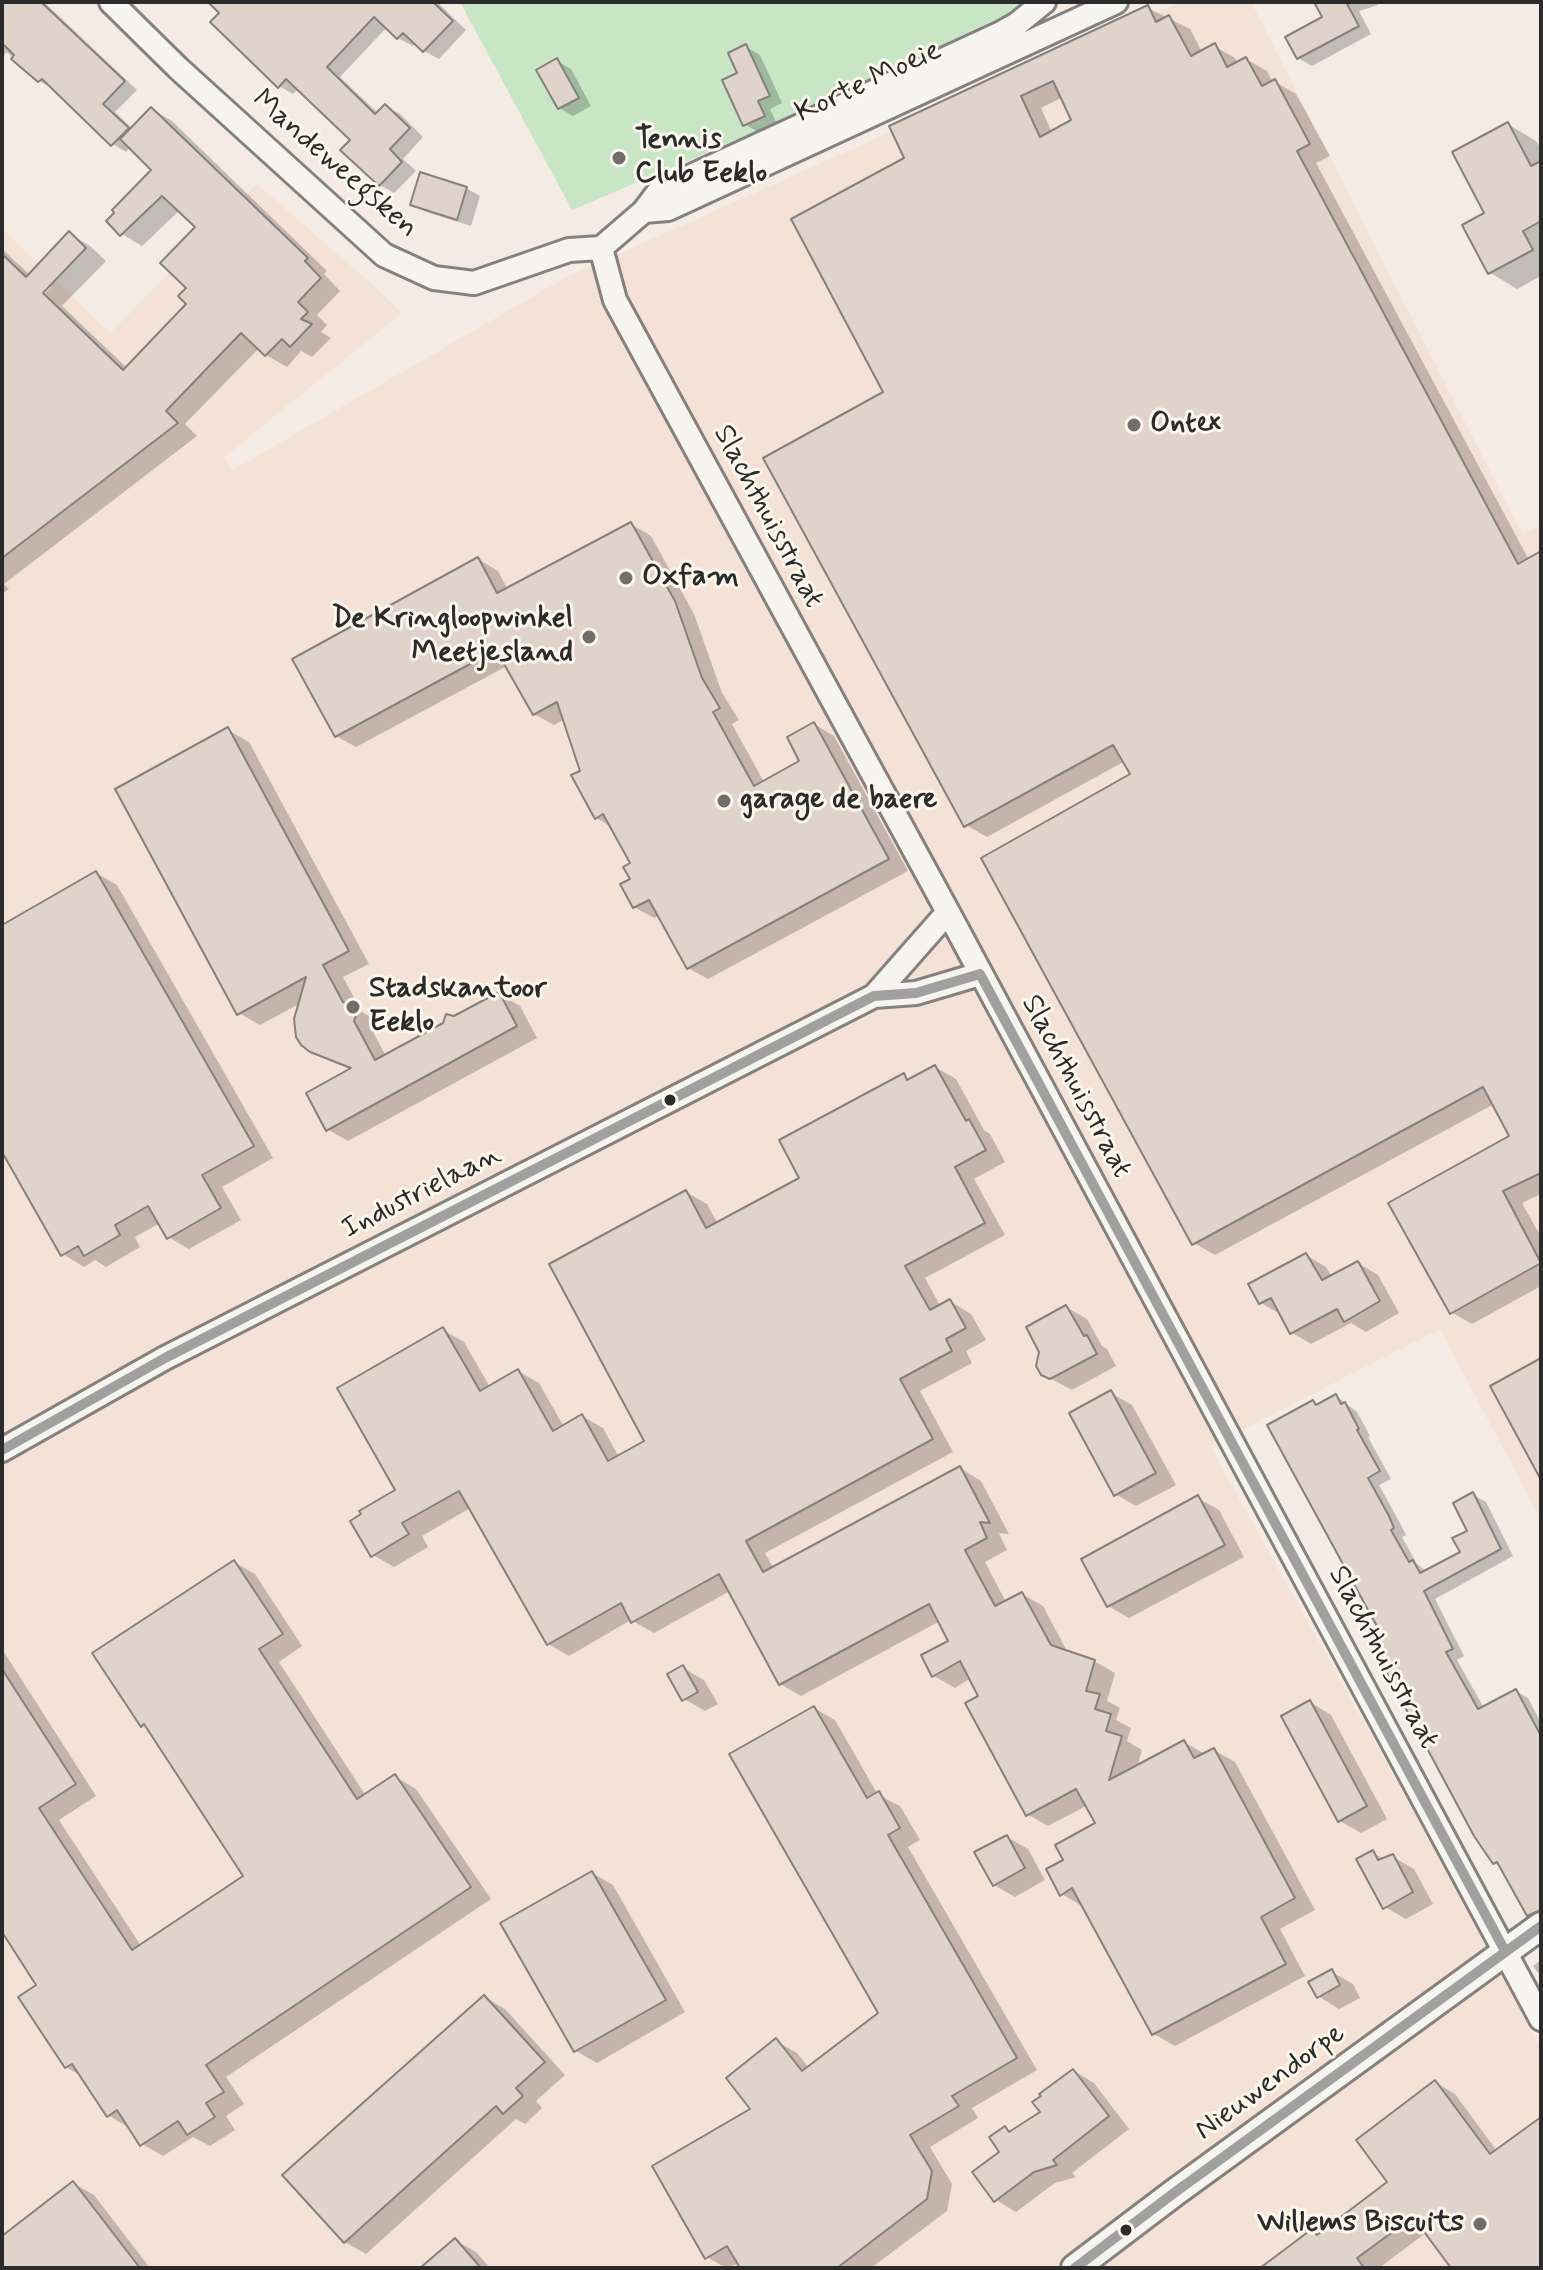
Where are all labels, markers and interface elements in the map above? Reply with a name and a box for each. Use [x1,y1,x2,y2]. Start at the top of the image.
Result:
street label: Korte Moeie [790,34,948,132]
street label: Mandeweegsken [244,83,424,247]
place label: Tennis Club Eeklo [635,123,767,194]
marker: Tennis Club Eeklo [610,149,628,167]
place label: Ontex [1150,407,1221,443]
marker: Ontex [1125,416,1143,434]
street label: Slachthuisstraat [704,419,830,615]
place label: Oxfam [642,560,739,596]
marker: Oxfam [617,569,635,587]
place label: De Kringloopwinkel Meetjesland [332,602,573,672]
marker: De Kringloopwinkel Meetjesland [580,628,598,646]
place label: garage de baere [740,783,937,819]
marker: garage de baere [715,792,733,810]
place label: Stadskantoor Eeklo [369,972,547,1042]
street label: Slachthuisstraat [1012,989,1138,1185]
marker: Stadskantoor Eeklo [344,998,362,1016]
unlabelled marker [662,1092,678,1108]
street label: Industrielaan [337,1138,507,1248]
street label: Slachthuisstraat [1319,1560,1445,1756]
street label: Nieuwendorpe [1189,2016,1353,2150]
place label: Willems Biscuits [1257,2206,1464,2242]
marker: Willems Biscuits [1471,2215,1489,2233]
unlabelled marker [1118,2222,1134,2238]

